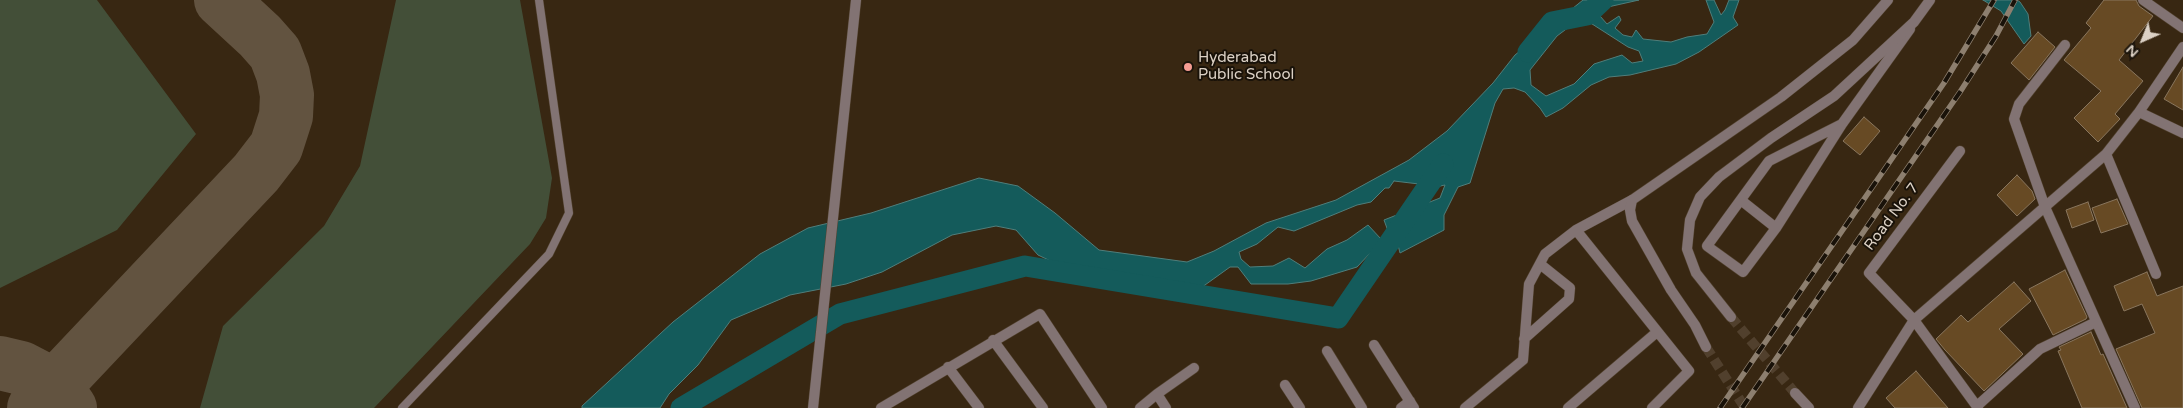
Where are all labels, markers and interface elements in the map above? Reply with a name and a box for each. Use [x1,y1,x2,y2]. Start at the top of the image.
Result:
north arrow [2118,15,2168,65]
text: N [2122,41,2142,61]
place label: Hyderabad Public School [1198,49,1294,84]
marker: Hyderabad Public School [1182,61,1194,73]
street label: Road No. 7 [1861,180,1923,254]

